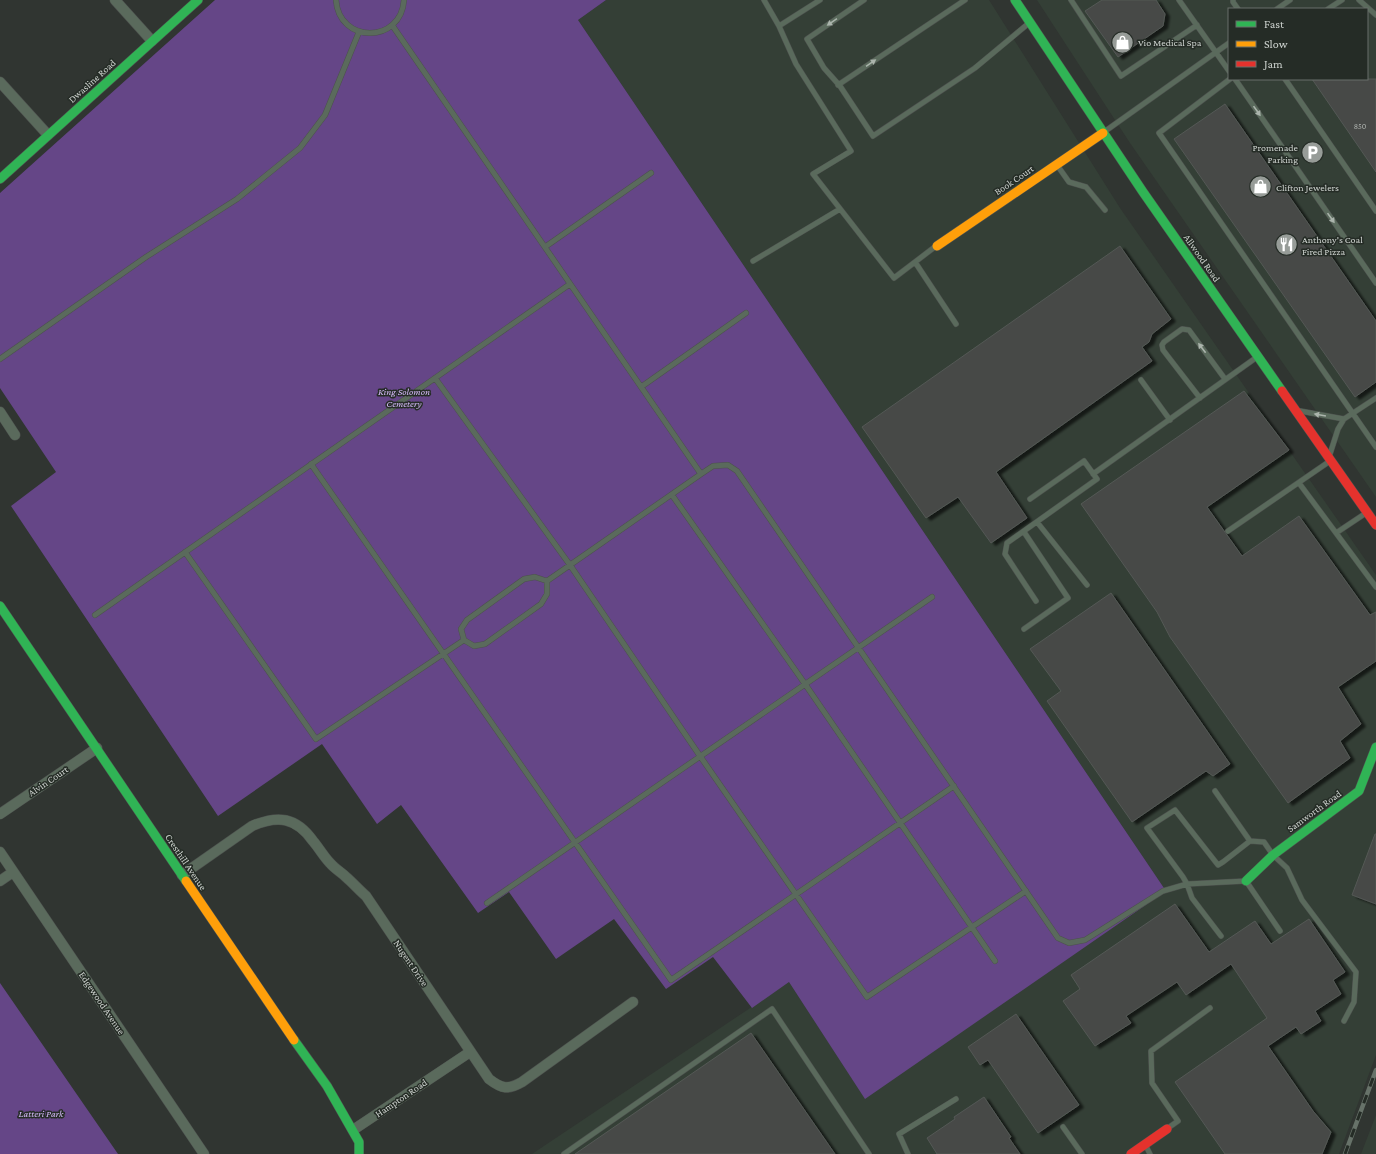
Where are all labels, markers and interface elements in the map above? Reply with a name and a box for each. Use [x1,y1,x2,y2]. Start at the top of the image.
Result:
legend [1228,8,1368,80]
text: Fast [1264,17,1285,31]
one-way arrow [827,18,837,26]
shop icon: Vio Medical Spa [1110,29,1136,55]
place label: Vio Medical Spa [1138,37,1202,48]
text: Slow [1264,37,1288,51]
street label: Dwasline Road [66,56,118,105]
text: Jam [1263,57,1283,71]
one-way arrow [866,59,876,67]
one-way arrow [1253,106,1261,116]
house number: 850 [1354,122,1367,131]
parking icon: Promenade Parking [1300,140,1326,166]
place label: Promenade Parking [1253,142,1299,165]
street label: Book Court [992,162,1036,197]
shop icon: Clifton Jewelers [1247,174,1273,200]
place label: Clifton Jewelers [1276,182,1339,193]
one-way arrow [1327,213,1335,223]
street label: Allwood Road [1182,232,1223,285]
restaurant icon: Anthony's Coal Fired Pizza [1274,232,1300,258]
place label: Anthony's Coal Fired Pizza [1302,234,1363,257]
one-way arrow [1198,342,1206,353]
park label: King Solomon Cemetery [378,386,430,409]
one-way arrow [1314,412,1326,418]
street label: Alvin Court [26,763,71,798]
street label: Samworth Road [1285,787,1344,834]
street label: Cresthill Avenue [163,832,209,893]
street label: Nugent Drive [392,938,431,989]
street label: Edgewood Avenue [77,969,127,1037]
street label: Hampton Road [373,1076,430,1119]
park label: Latteri Park [19,1108,64,1119]

